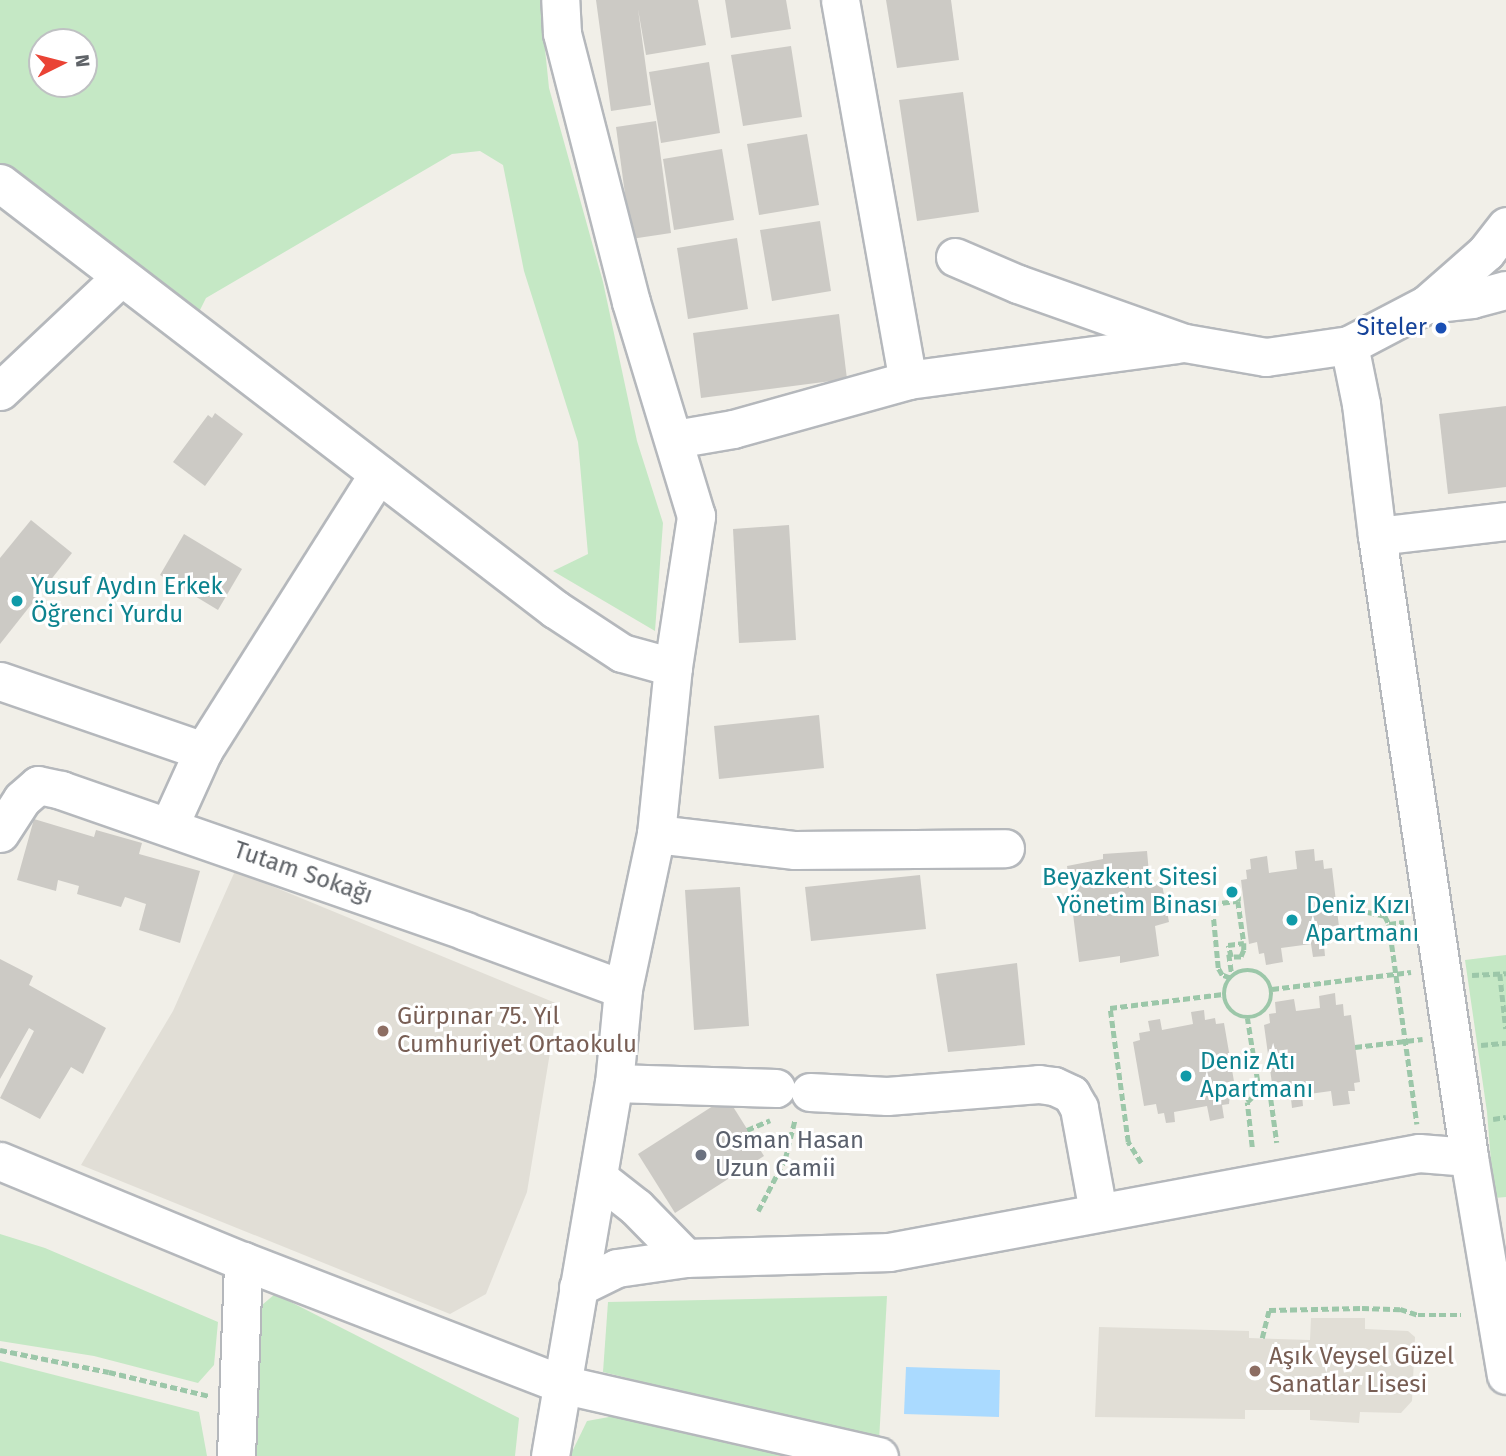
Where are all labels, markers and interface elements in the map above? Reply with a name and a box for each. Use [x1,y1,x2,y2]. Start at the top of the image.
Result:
north arrow [28,28,98,98]
text: N [70,53,94,68]
place label: Siteler [1357,314,1427,342]
marker: Siteler [1433,320,1449,336]
place label: Yusuf Aydın Erkek Öğrenci Yurdu [31,573,223,629]
marker: Yusuf Aydın Erkek Öğrenci Yurdu [9,593,25,609]
street label: Tutam Sokağı [230,836,376,910]
place label: Beyazkent Sitesi Yönetim Binası [1042,864,1218,920]
marker: Beyazkent Sitesi Yönetim Binası [1224,884,1240,900]
place label: Deniz Kızı Apartmanı [1306,892,1419,948]
marker: Deniz Kızı Apartmanı [1284,912,1300,928]
place label: Gürpınar 75. Yıl Cumhuriyet Ortaokulu [397,1003,637,1059]
marker: Gürpınar 75. Yıl Cumhuriyet Ortaokulu [375,1023,391,1039]
place label: Deniz Atı Apartmanı [1200,1048,1313,1104]
marker: Deniz Atı Apartmanı [1178,1068,1194,1084]
place label: Osman Hasan Uzun Camii [715,1127,864,1183]
marker: Osman Hasan Uzun Camii [693,1147,709,1163]
place label: Aşık Veysel Güzel Sanatlar Lisesi [1269,1343,1454,1399]
marker: Aşık Veysel Güzel Sanatlar Lisesi [1247,1363,1263,1379]

